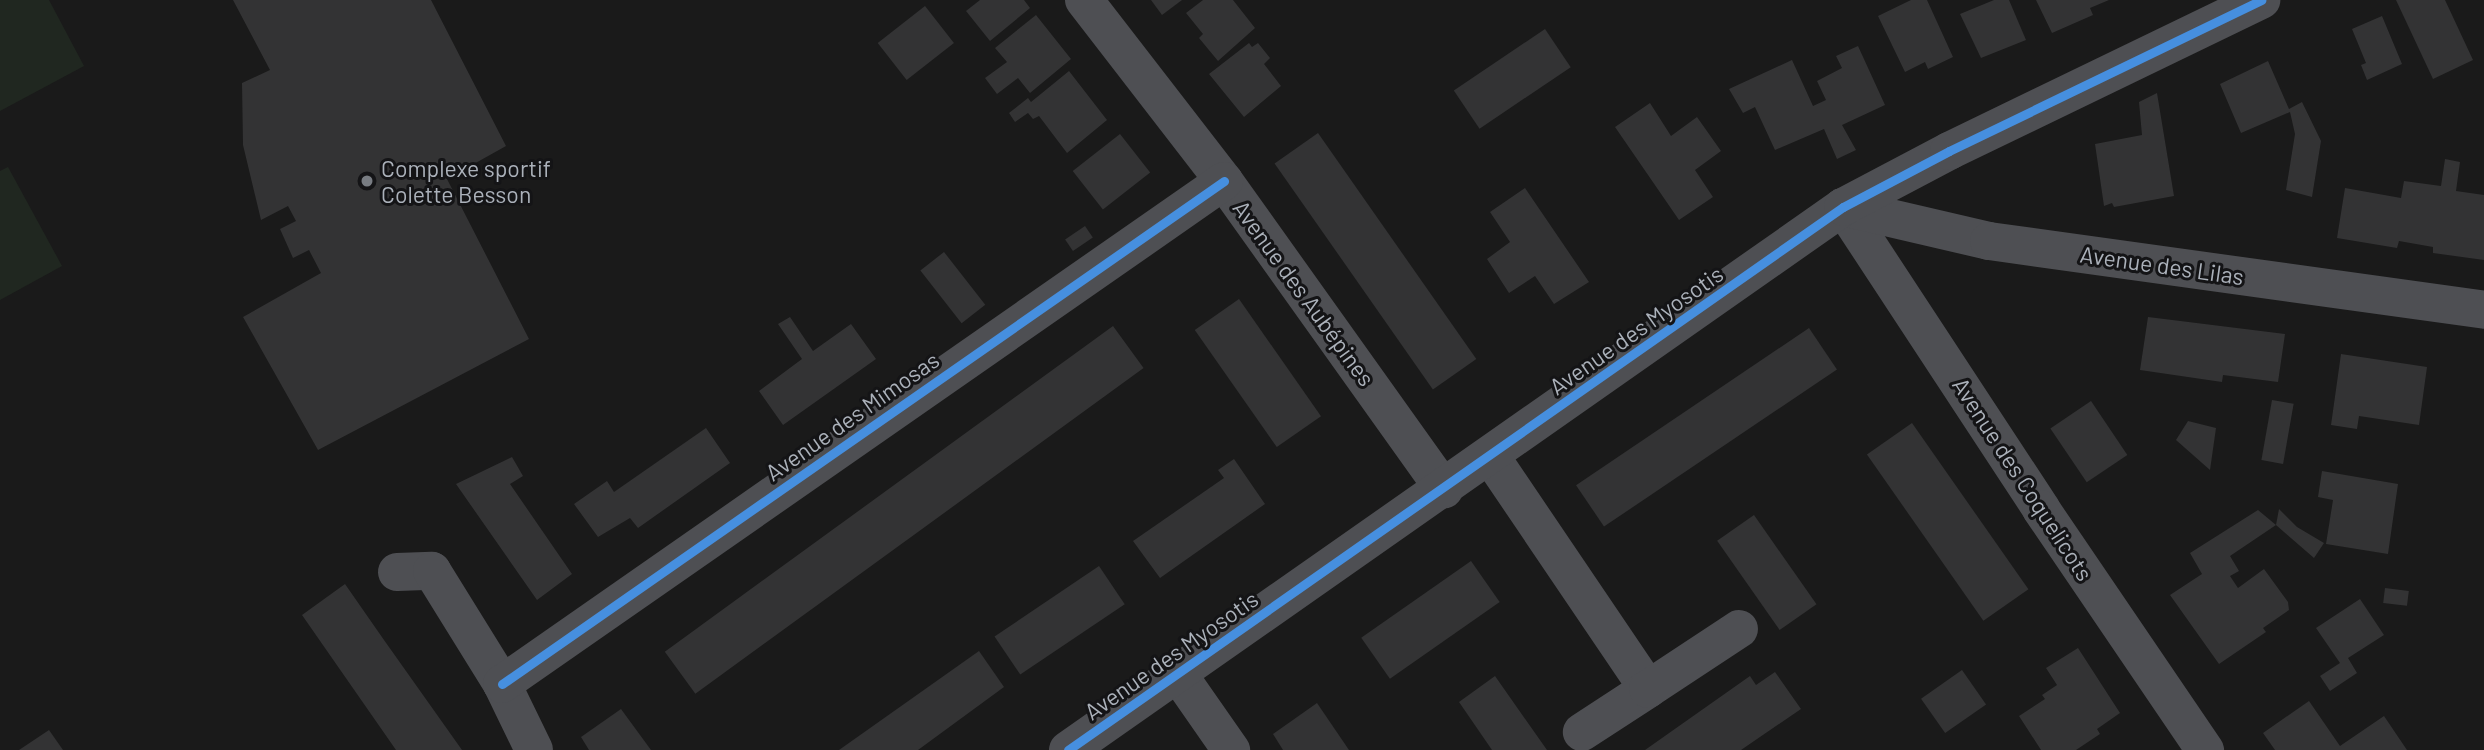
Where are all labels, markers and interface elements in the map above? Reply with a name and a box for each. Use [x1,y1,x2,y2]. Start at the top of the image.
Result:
place label: Complexe sportif Colette Besson [381,154,551,208]
marker: Complexe sportif Colette Besson [359,173,375,189]
street label: Avenue des Aubépines [1227,195,1381,391]
street label: Avenue des Lilas [2078,240,2246,290]
street label: Avenue des Myosotis [1544,260,1728,400]
street label: Avenue des Mimosas [760,346,944,486]
street label: Avenue des Coquelicots [1947,372,2099,586]
street label: Avenue des Myosotis [1079,585,1263,725]

